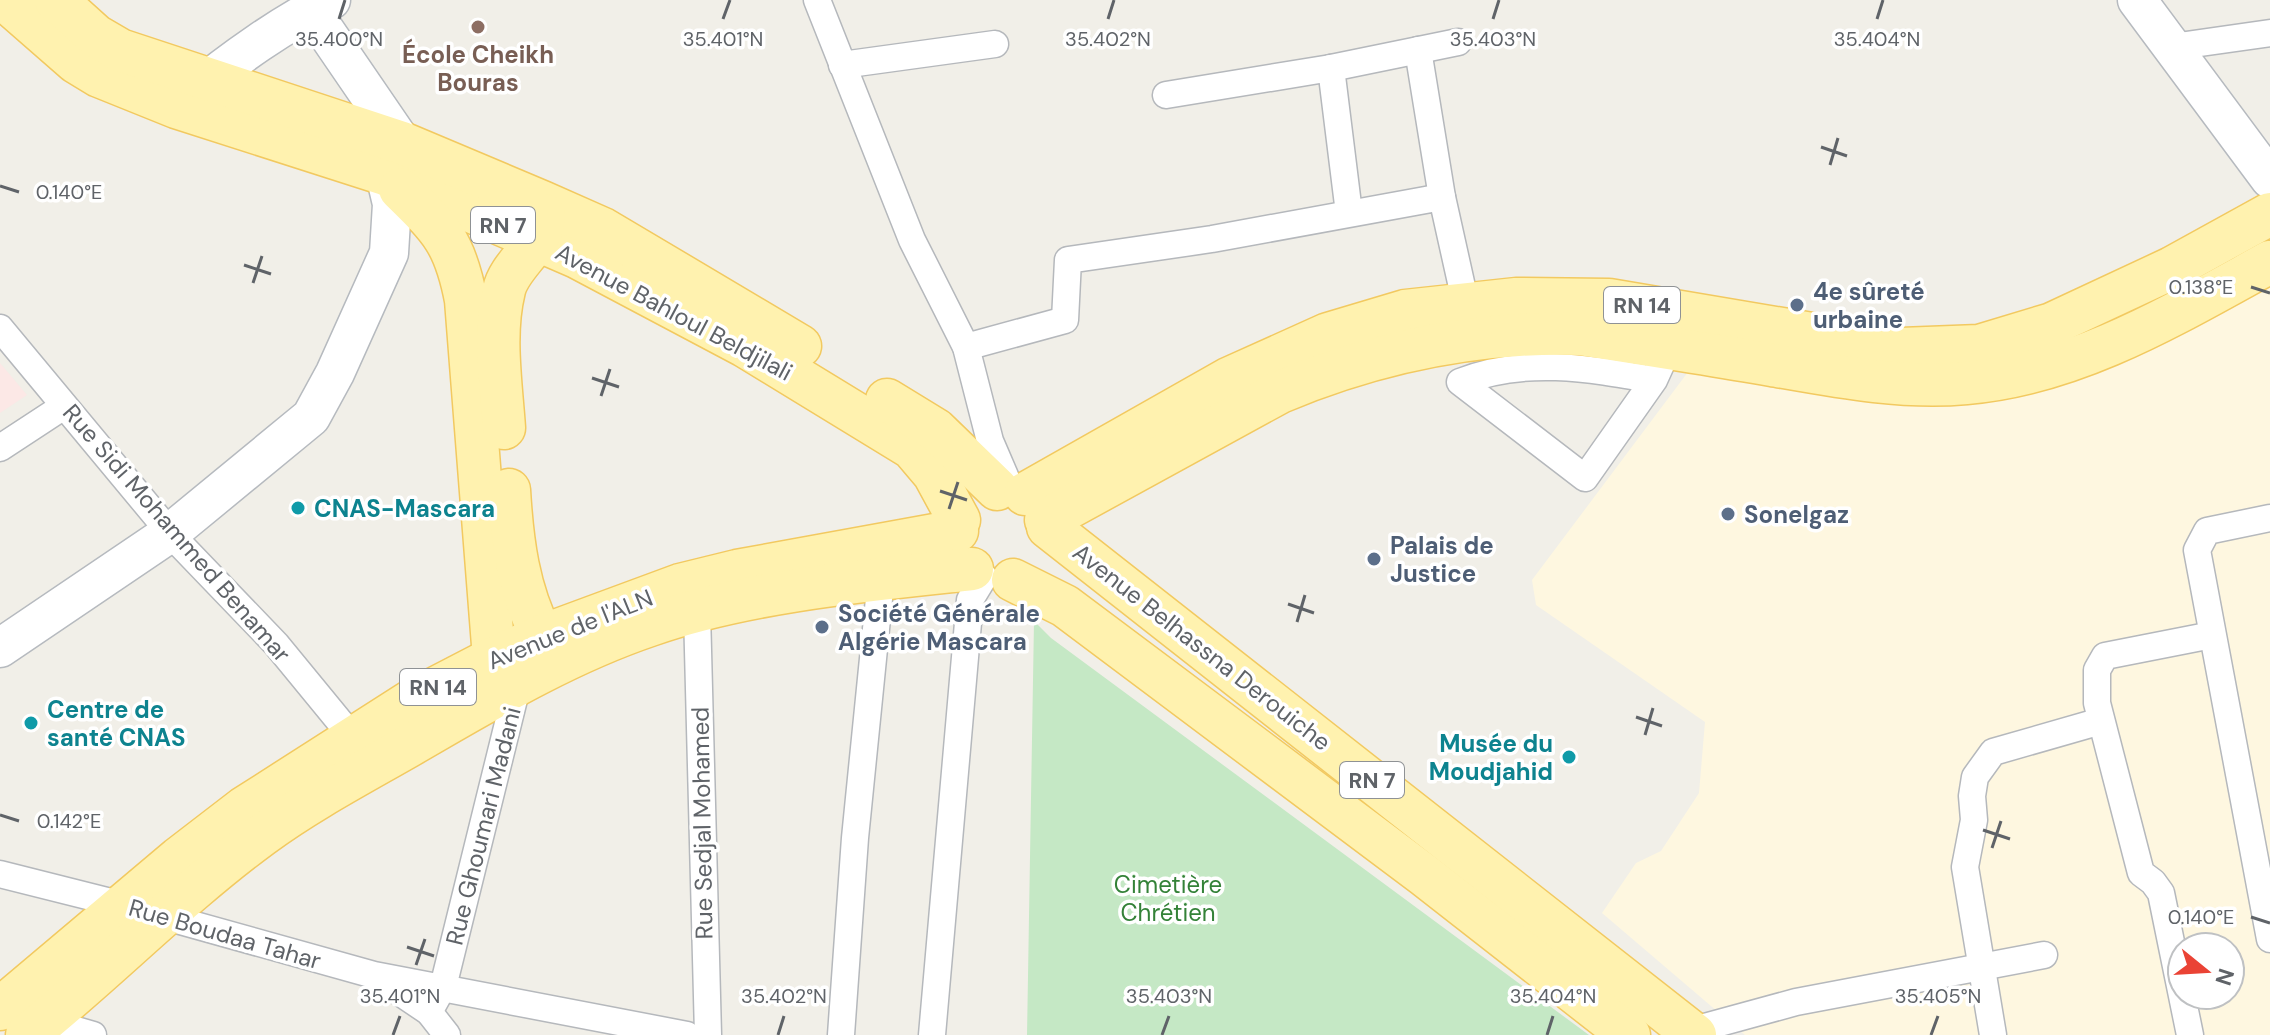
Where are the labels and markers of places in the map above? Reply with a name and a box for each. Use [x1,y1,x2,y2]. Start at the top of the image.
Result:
marker: École Cheikh Bouras [469,18,487,36]
place label: École Cheikh Bouras [402,38,554,98]
place label: 4e sûreté urbaine [1813,276,1925,335]
marker: 4e sûreté urbaine [1788,296,1806,314]
place label: CNAS-Mascara [314,493,495,524]
marker: CNAS-Mascara [289,499,307,517]
place label: Sonelgaz [1744,499,1849,530]
marker: Sonelgaz [1719,505,1737,523]
place label: Palais de Justice [1390,530,1494,589]
marker: Palais de Justice [1365,550,1383,568]
place label: Société Générale Algérie Mascara [838,598,1040,657]
marker: Société Générale Algérie Mascara [813,618,831,636]
place label: Centre de santé CNAS [47,694,186,753]
marker: Centre de santé CNAS [22,714,40,732]
place label: Musée du Moudjahid [1429,728,1553,787]
marker: Musée du Moudjahid [1560,748,1578,766]

